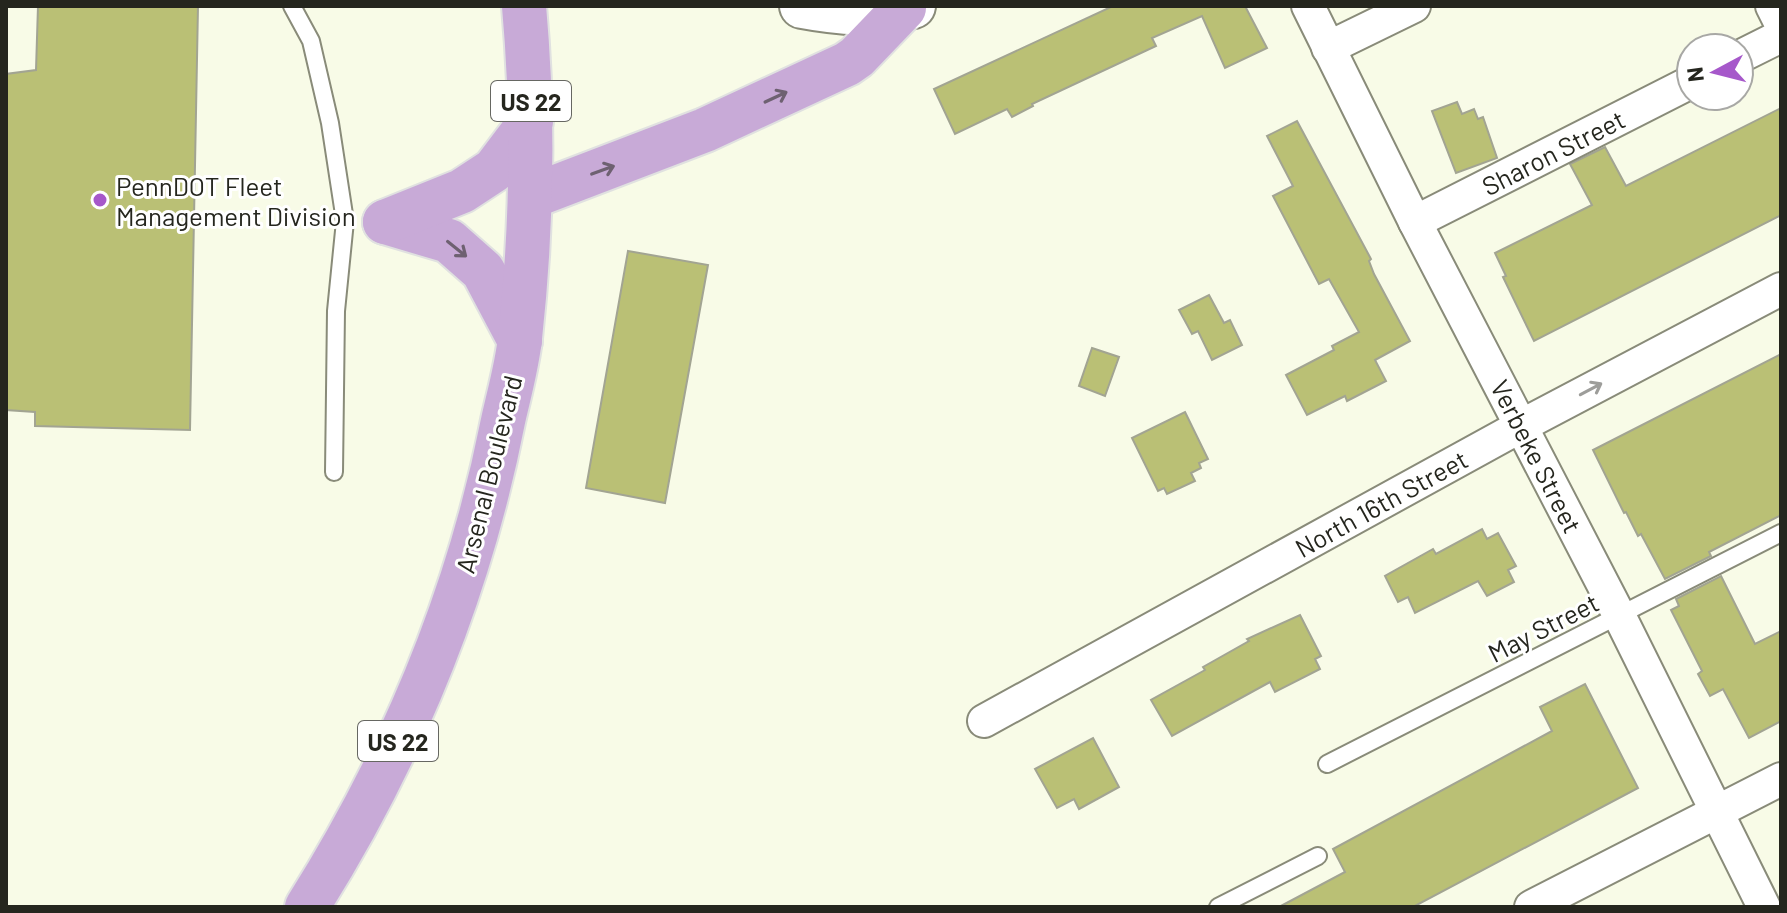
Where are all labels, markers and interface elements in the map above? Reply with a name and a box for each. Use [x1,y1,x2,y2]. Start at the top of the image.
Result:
north arrow [1675,32,1755,112]
text: N [1680,66,1708,83]
road number: US 22 [491,81,571,121]
one-way arrow [764,89,788,104]
street label: Sharon Street [1476,103,1630,201]
one-way arrow [590,162,615,176]
place label: PennDOT Fleet Management Division [116,170,356,231]
marker: PennDOT Fleet Management Division [91,191,109,209]
one-way arrow [446,240,467,258]
street label: Arsenal Boulevard [448,372,528,576]
street label: Verbeke Street [1485,374,1589,538]
one-way arrow [1578,381,1602,397]
street label: North 16th Street [1289,443,1473,563]
street label: May Street [1483,586,1603,668]
road number: US 22 [358,721,438,761]

